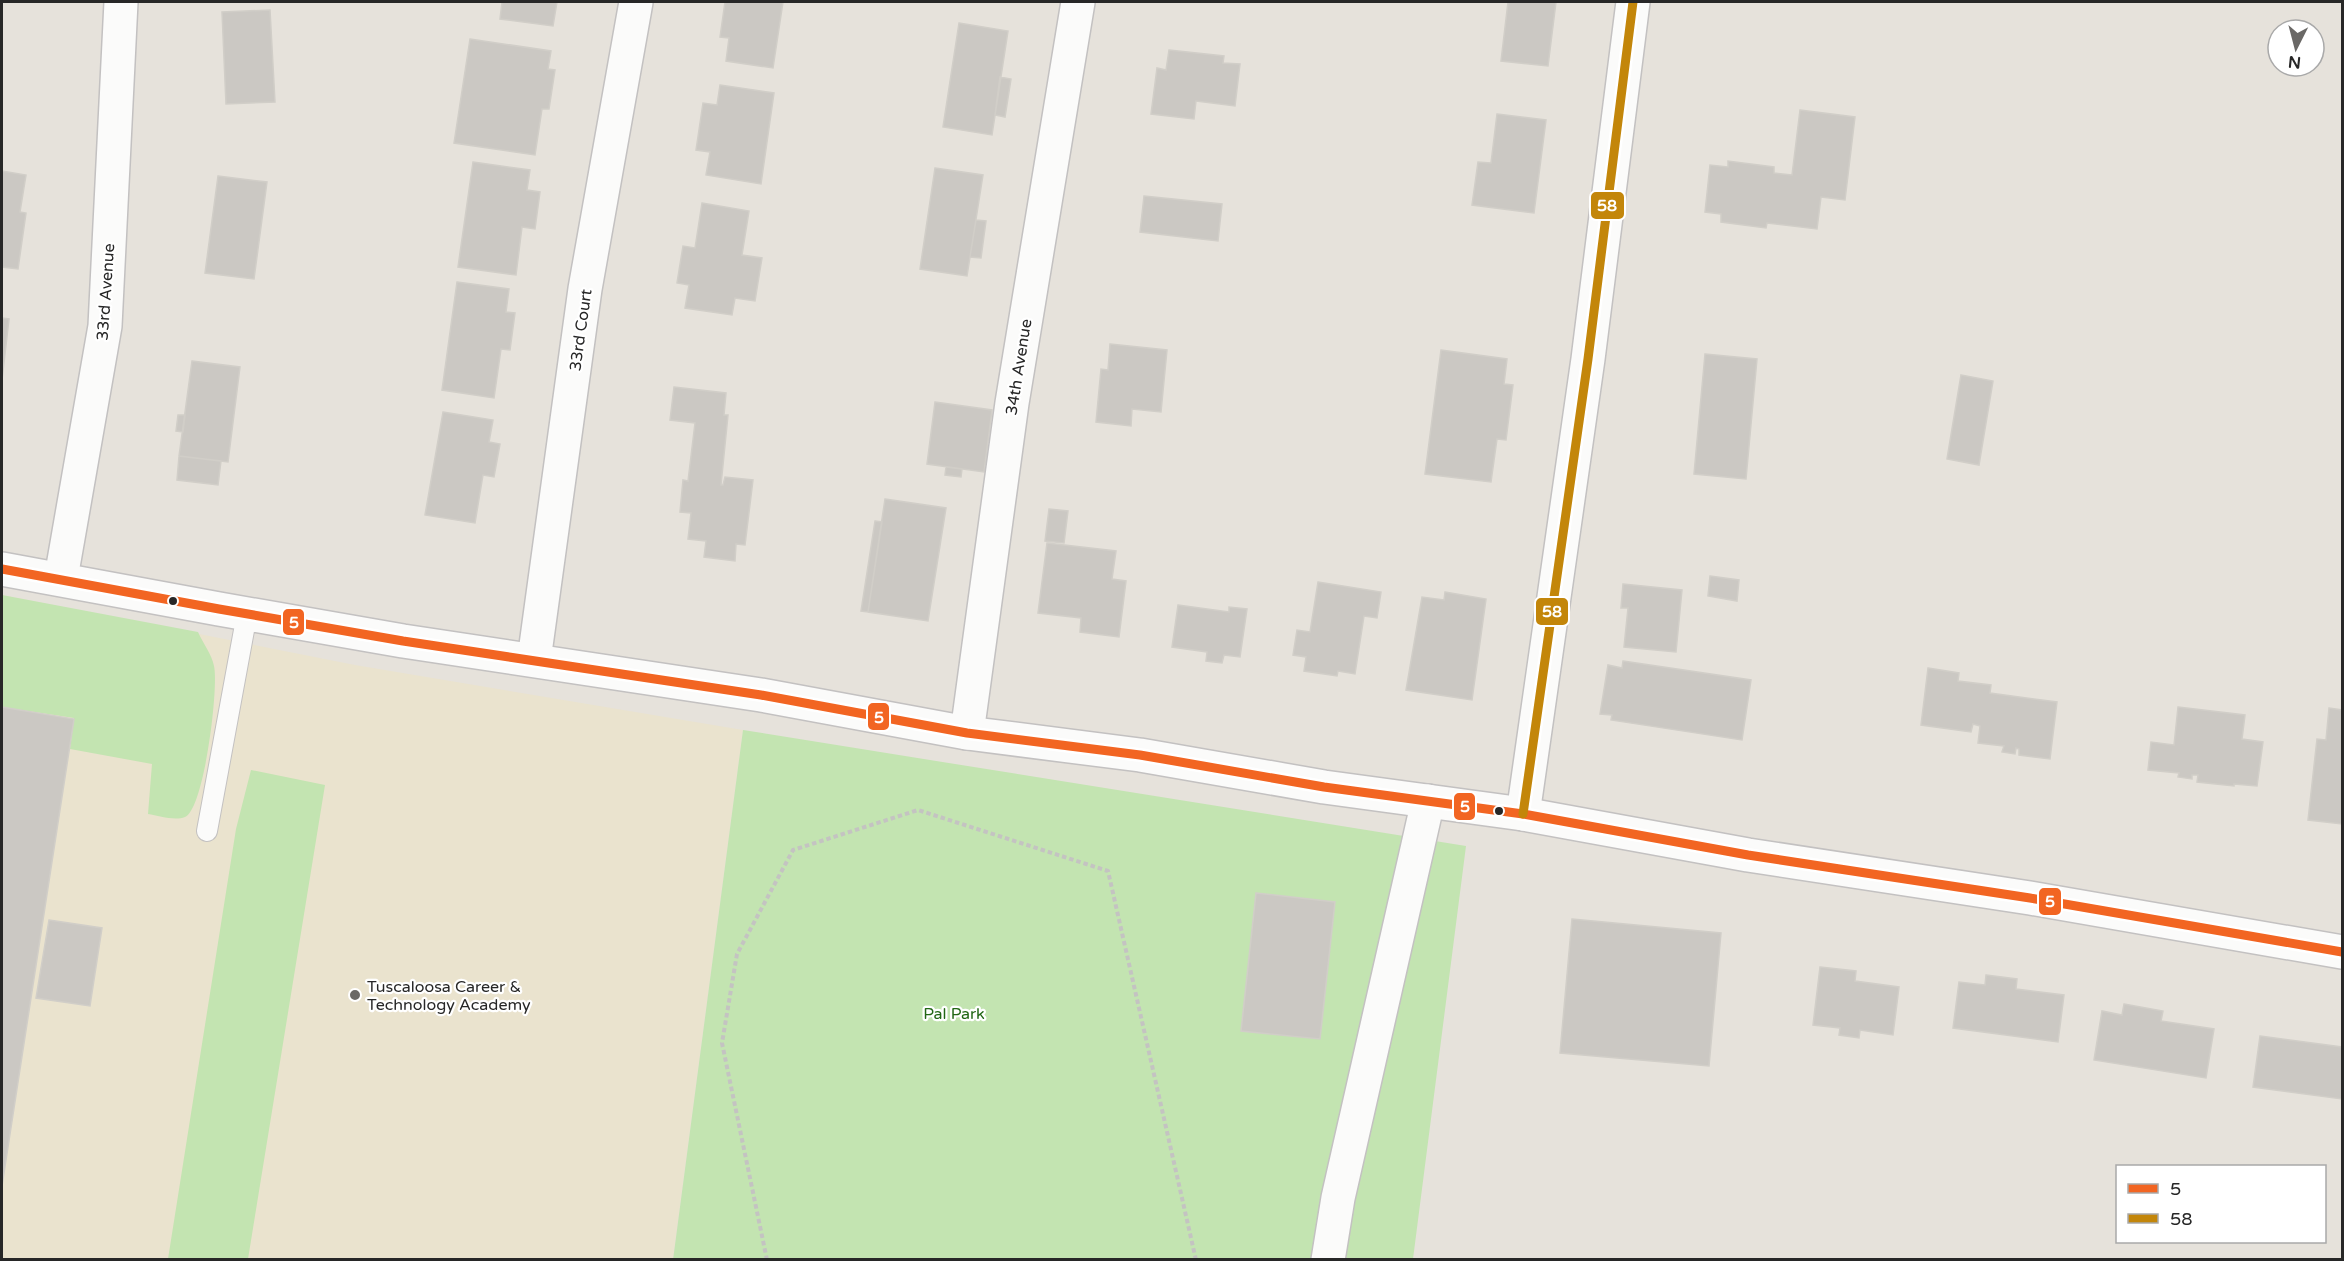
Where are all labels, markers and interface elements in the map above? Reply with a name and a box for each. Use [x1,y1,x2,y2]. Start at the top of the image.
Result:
north arrow [2266,18,2326,78]
text: N [2287,51,2302,73]
line badge: 58 [1590,191,1625,220]
text: 58 [1597,196,1617,216]
street label: 33rd Avenue [93,243,119,341]
street label: 33rd Court [565,288,597,373]
street label: 34th Avenue [1001,317,1036,417]
unlabelled marker [167,595,179,607]
line badge: 58 [1535,597,1569,626]
text: 58 [1542,602,1562,622]
line badge: 5 [282,608,305,636]
text: 5 [289,613,299,633]
line badge: 5 [867,702,890,731]
text: 5 [874,708,884,728]
line badge: 5 [1453,792,1476,821]
text: 5 [1460,797,1470,817]
unlabelled marker [1493,805,1505,817]
line badge: 5 [2038,887,2062,916]
text: 5 [2045,892,2055,912]
place label: Tuscaloosa Career & Technology Academy [367,977,531,1015]
marker: Tuscaloosa Career & Technology Academy [348,988,362,1002]
park label: Pal Park [923,1004,985,1024]
legend [2116,1165,2326,1243]
text: 5 [2170,1178,2181,1200]
text: 58 [2170,1208,2193,1230]

